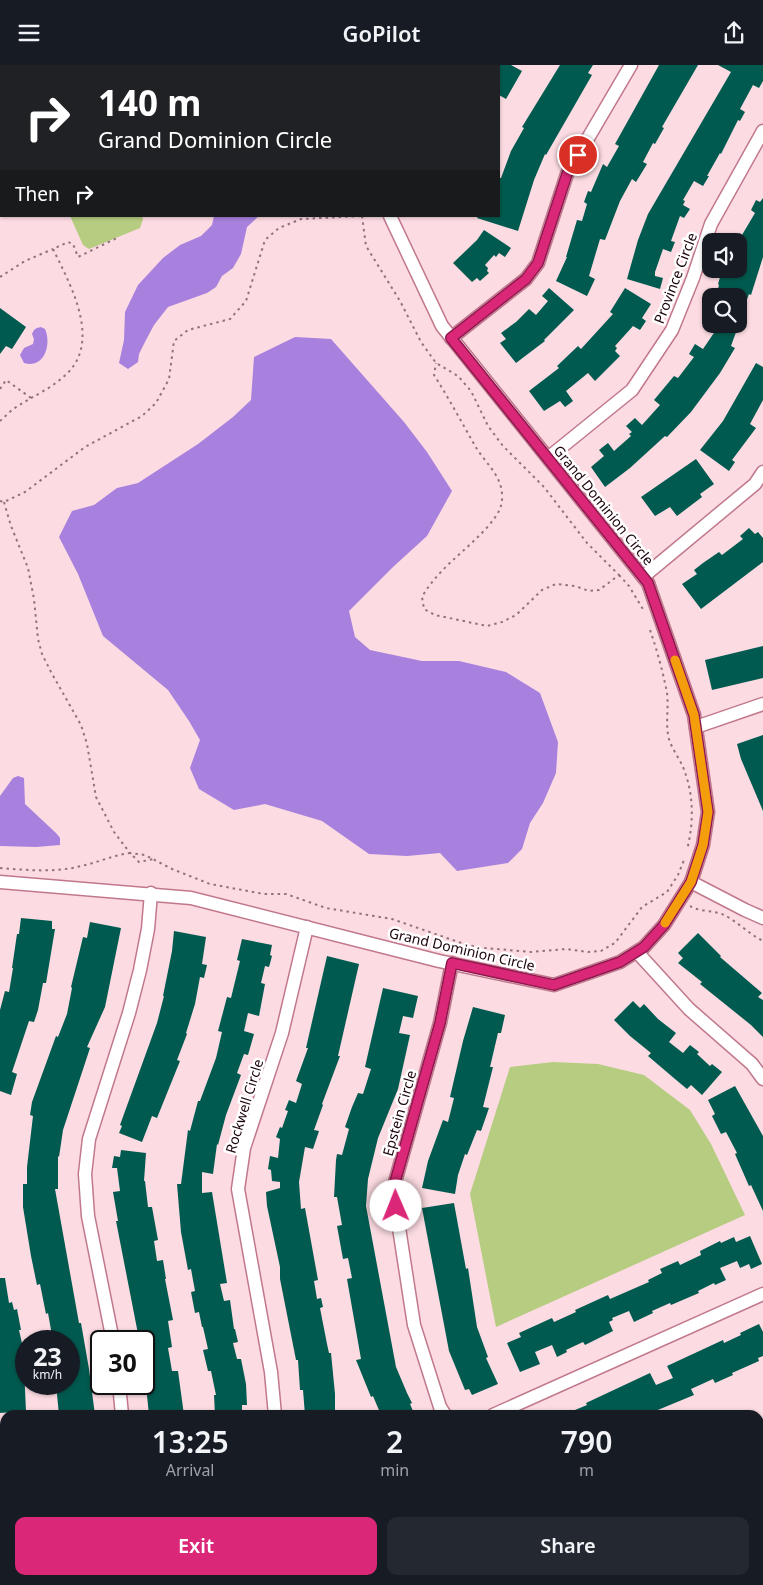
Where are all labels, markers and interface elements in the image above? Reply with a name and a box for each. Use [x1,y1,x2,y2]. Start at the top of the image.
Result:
text: GoPilot [342,18,421,48]
icon: menu [15,19,43,47]
icon: share [720,19,748,47]
text: 140 m [98,79,201,126]
icon: right [15,85,80,150]
text: Grand Dominion Circle [98,124,332,154]
pin [557,134,599,176]
icon: arrive [564,141,592,169]
icon: right [70,180,98,208]
text: Then [15,181,60,207]
street label: Province Circle [649,230,701,326]
map controls [702,233,747,333]
button: sound [702,233,747,278]
button: search [702,288,747,333]
street label: Grand Dominion Circle [550,441,658,569]
street label: Grand Dominion Circle [387,923,537,975]
street label: Rockwell Circle [221,1057,267,1155]
street label: Epstein Circle [378,1068,420,1158]
position arrow [369,1179,421,1231]
speed limit sign: 30 [90,1330,155,1395]
text: 23 [33,1339,62,1373]
text: km/h [33,1366,62,1383]
text: 13:25 [152,1421,229,1462]
text: 2 [386,1421,403,1462]
text: 790 [561,1421,612,1462]
text: Arrival [166,1459,215,1481]
text: min [380,1459,409,1481]
text: m [579,1459,594,1481]
button: Exit [15,1517,377,1575]
button: Share [387,1517,749,1575]

